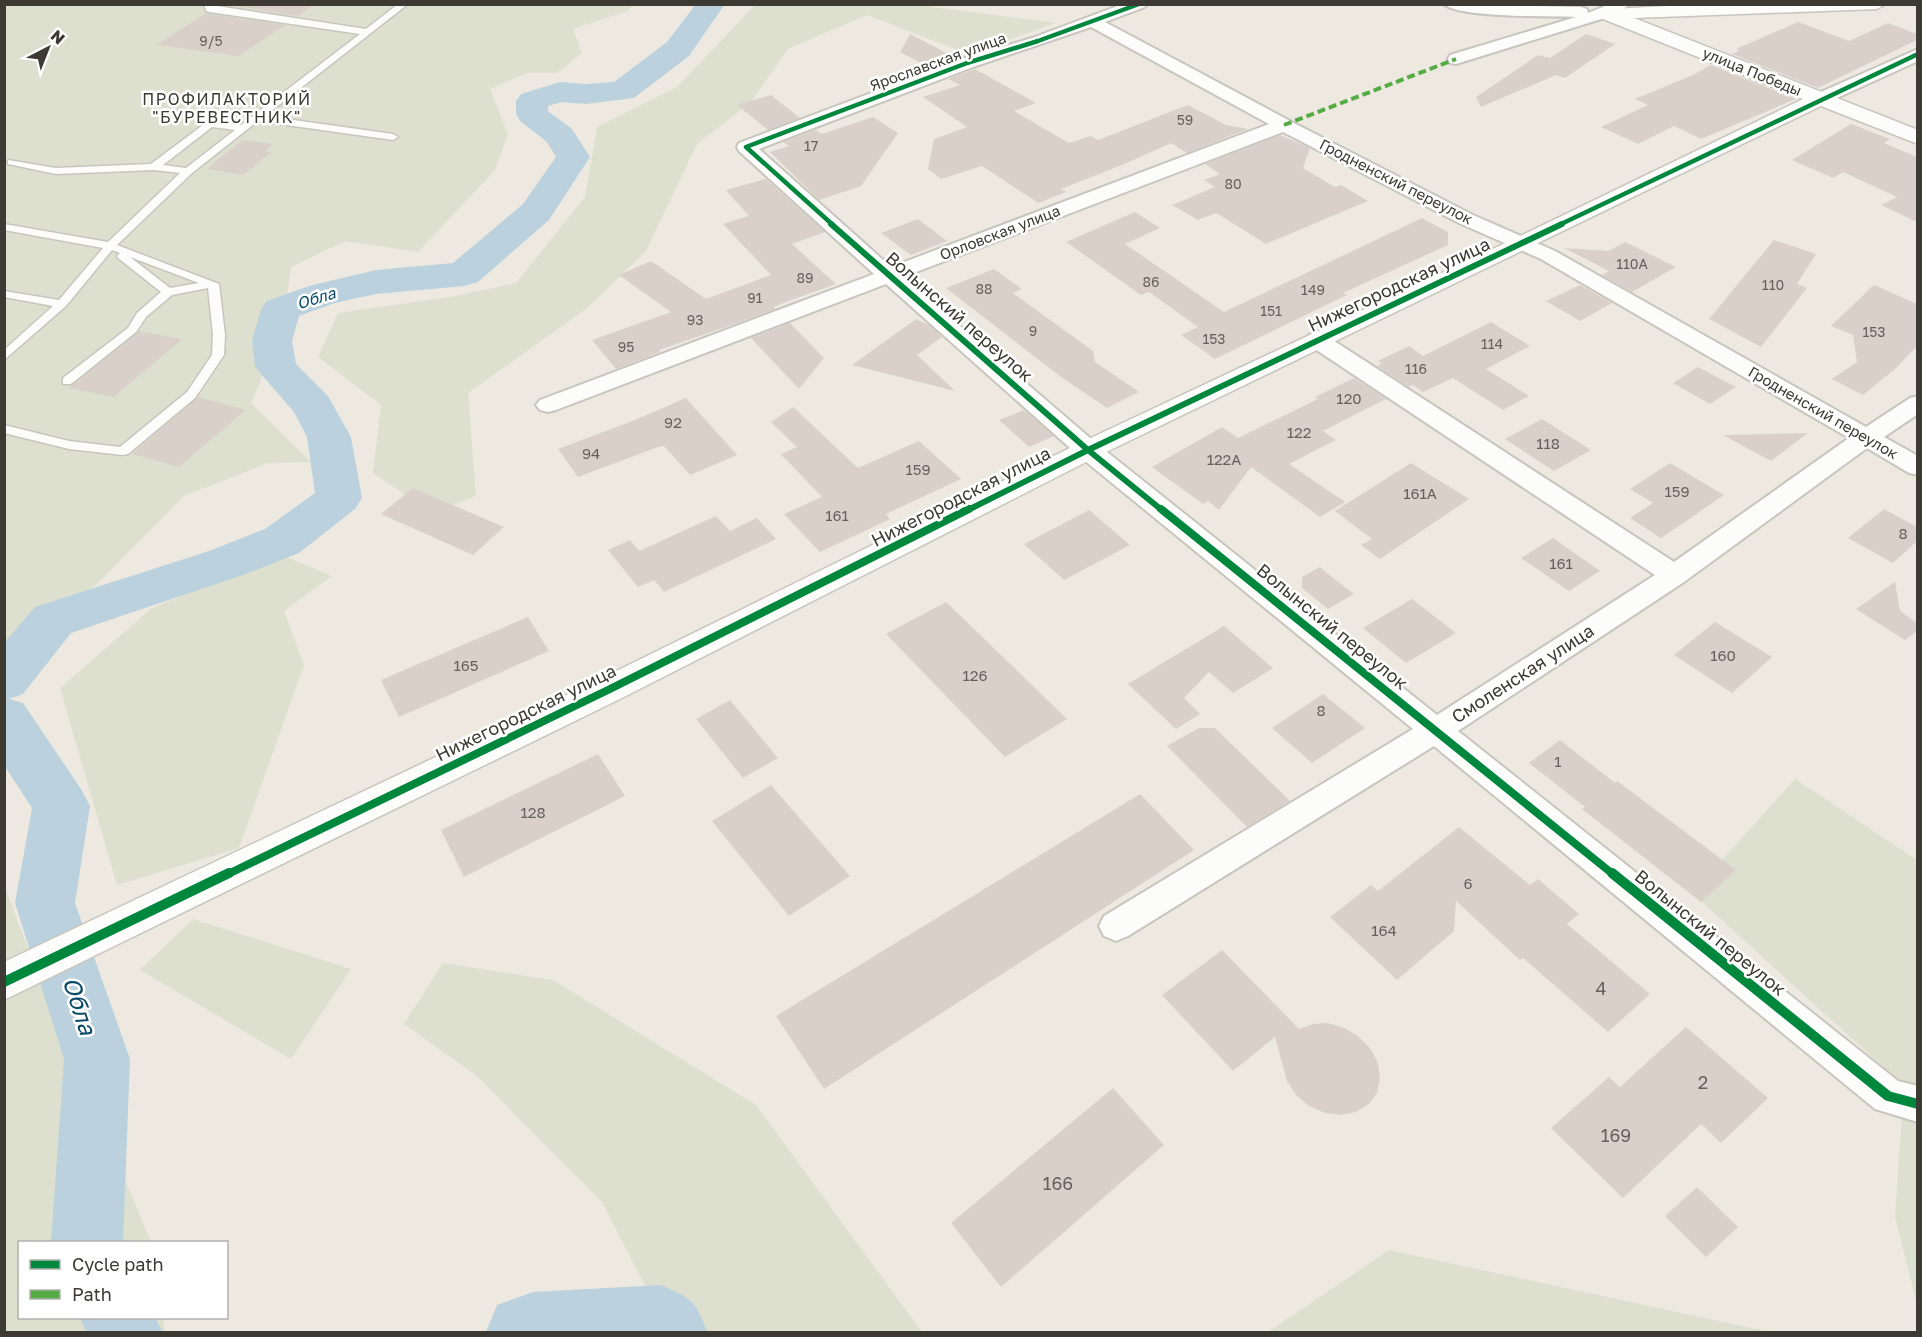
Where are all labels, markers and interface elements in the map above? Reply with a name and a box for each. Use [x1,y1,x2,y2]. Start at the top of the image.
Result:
north arrow [18,18,78,78]
text: N [47,25,69,48]
street label: Ярославская улица [867,28,1008,94]
house number: 9/5 [199,32,223,49]
street label: улица Победы [1700,43,1805,99]
district label: ПРОФИЛАКТОРИЙ "БУРЕВЕСТНИК" [142,89,312,127]
house number: 59 [1177,111,1193,128]
street label: Гродненский переулок [1317,135,1476,228]
house number: 17 [804,137,818,154]
house number: 80 [1224,175,1242,192]
street label: Орловская улица [937,201,1063,263]
street label: Нижегородская улица [1304,232,1493,336]
street label: Волынский переулок [882,246,1038,386]
house number: 110А [1616,255,1648,272]
house number: 89 [796,269,814,286]
house number: 86 [1142,273,1160,290]
house number: 110 [1762,276,1784,293]
house number: 88 [975,280,993,297]
house number: 149 [1301,281,1325,298]
water label: Обла [294,282,339,313]
house number: 91 [747,289,763,306]
house number: 151 [1260,302,1282,319]
house number: 93 [687,311,703,328]
house number: 9 [1029,322,1037,339]
house number: 153 [1862,323,1886,340]
house number: 153 [1202,330,1226,347]
house number: 114 [1481,335,1503,352]
house number: 95 [618,338,634,355]
house number: 116 [1405,360,1427,377]
street label: Гродненский переулок [1746,362,1902,463]
house number: 120 [1336,389,1362,407]
house number: 92 [664,413,682,431]
house number: 122 [1287,423,1311,441]
house number: 118 [1536,434,1560,452]
street label: Нижегородская улица [867,441,1054,551]
house number: 94 [582,444,600,462]
house number: 122А [1207,450,1241,468]
house number: 159 [905,460,931,478]
house number: 159 [1664,482,1690,500]
house number: 161А [1403,484,1437,502]
house number: 161 [825,506,849,524]
house number: 8 [1898,524,1908,542]
house number: 161 [1549,554,1573,572]
street label: Волынский переулок [1253,559,1413,694]
street label: Смоленская улица [1447,619,1598,727]
house number: 160 [1710,646,1736,664]
house number: 165 [453,656,479,674]
street label: Нижегородская улица [432,659,619,765]
house number: 126 [962,666,988,684]
house number: 8 [1316,701,1326,719]
house number: 1 [1554,752,1562,770]
house number: 128 [520,803,546,821]
street label: Волынский переулок [1631,865,1791,1000]
house number: 6 [1463,874,1473,892]
house number: 164 [1371,921,1397,939]
water label: Обла [57,973,104,1040]
house number: 4 [1596,977,1607,999]
house number: 2 [1698,1071,1708,1093]
house number: 169 [1601,1124,1631,1146]
house number: 166 [1043,1172,1073,1194]
legend [18,1241,228,1319]
text: Cycle path [72,1253,164,1275]
text: Path [72,1283,112,1305]

